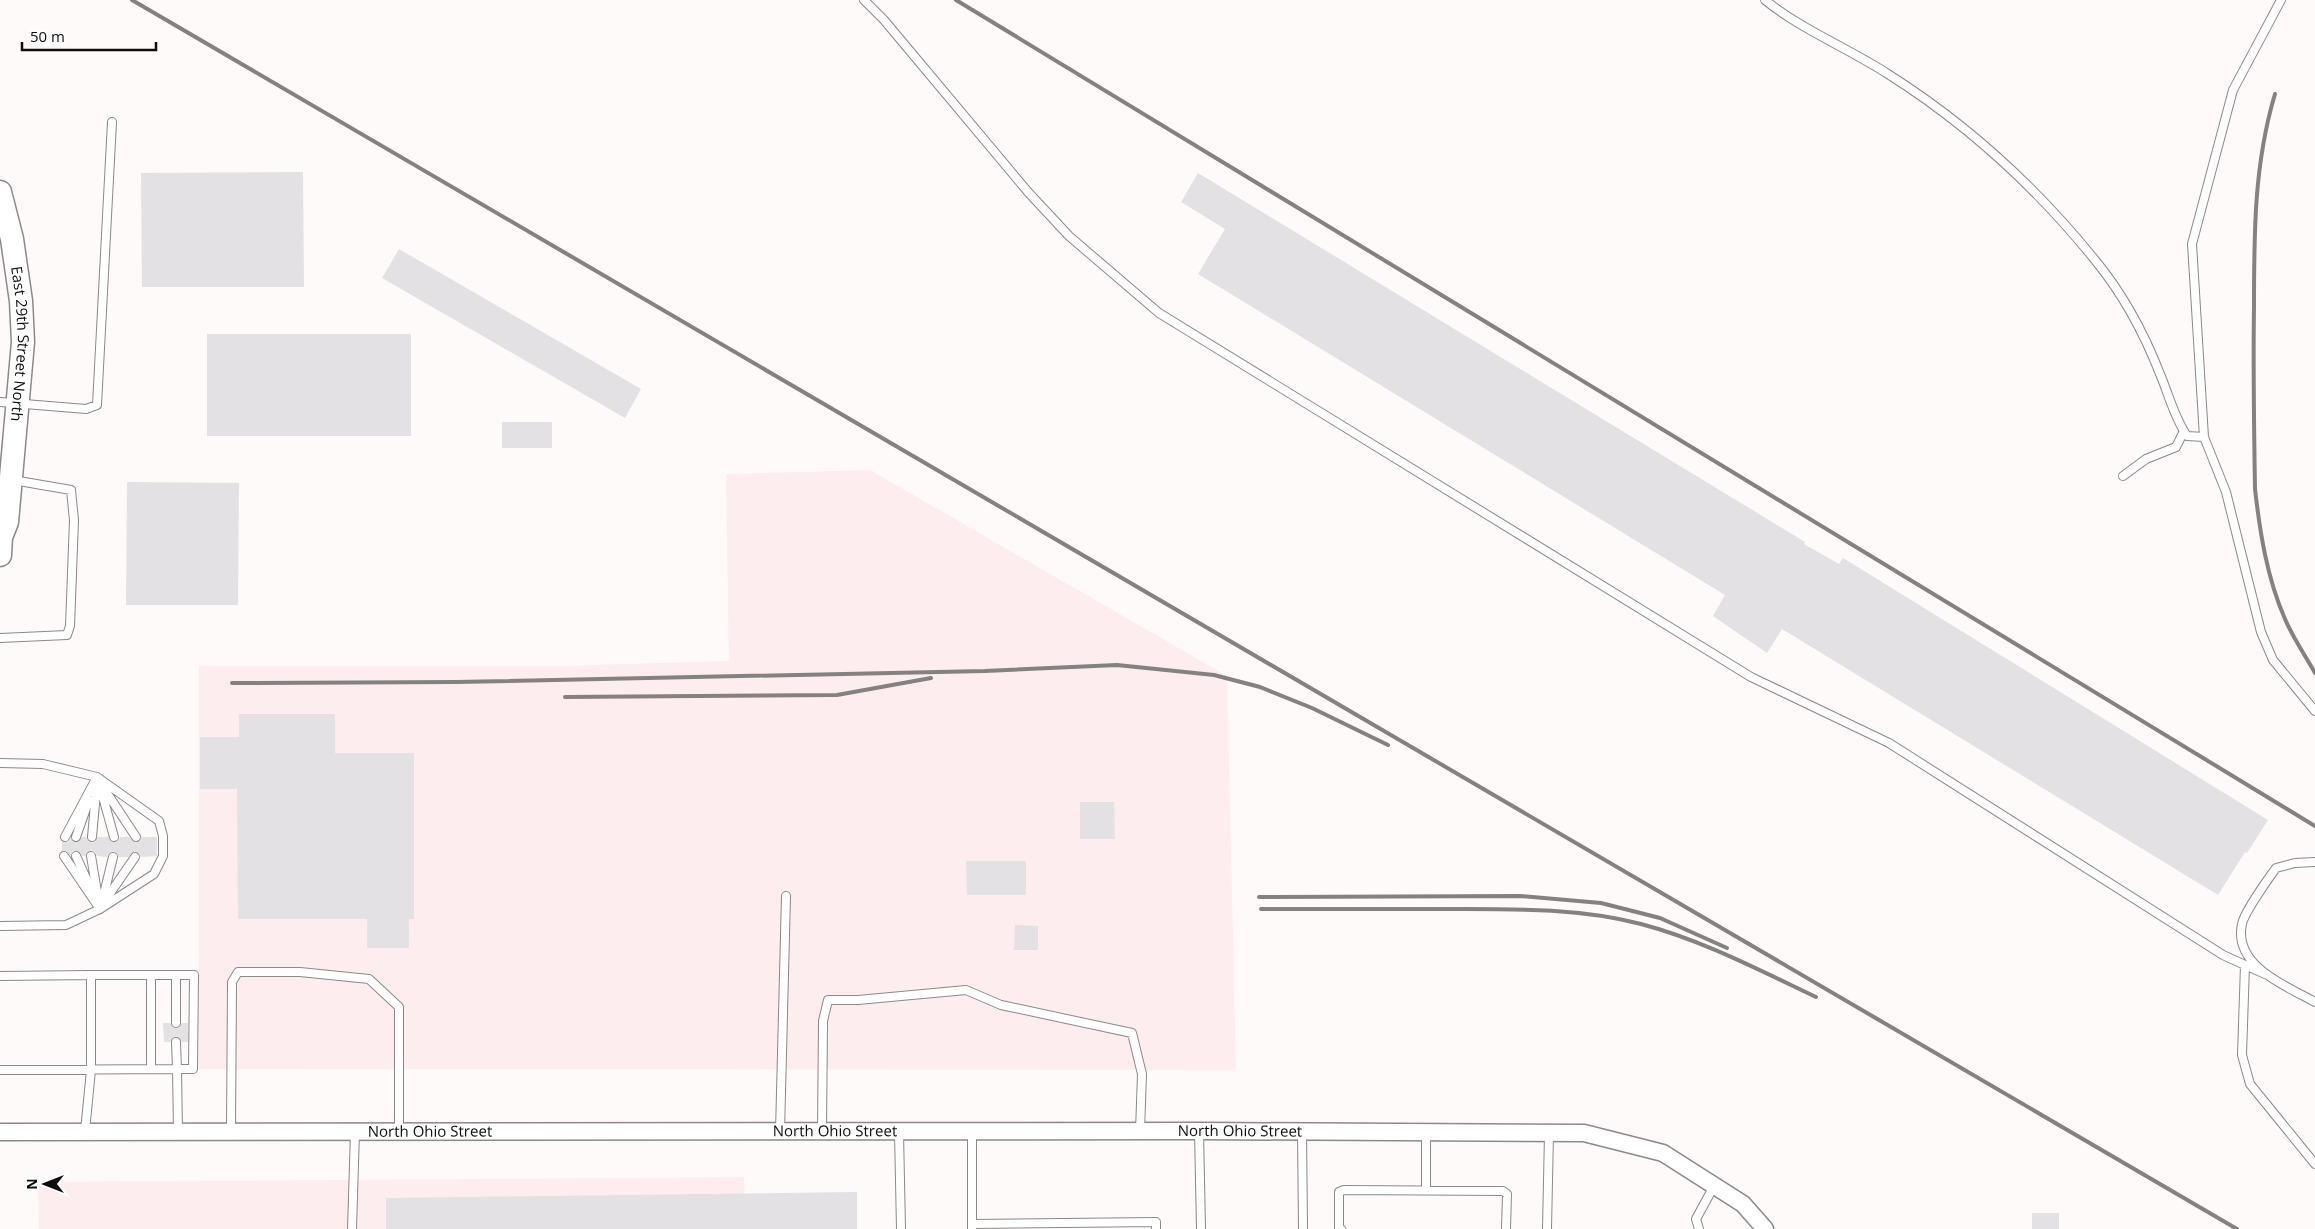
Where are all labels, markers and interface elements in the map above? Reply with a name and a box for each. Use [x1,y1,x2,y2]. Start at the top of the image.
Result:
scale bar [22,20,156,52]
text: 50 m [30,26,65,46]
street label: East 29th Street North [7,265,34,422]
street label: North Ohio Street [773,1120,897,1140]
street label: North Ohio Street [1178,1120,1302,1141]
street label: North Ohio Street [368,1121,492,1141]
north arrow [20,1159,70,1209]
text: N [22,1178,41,1190]

